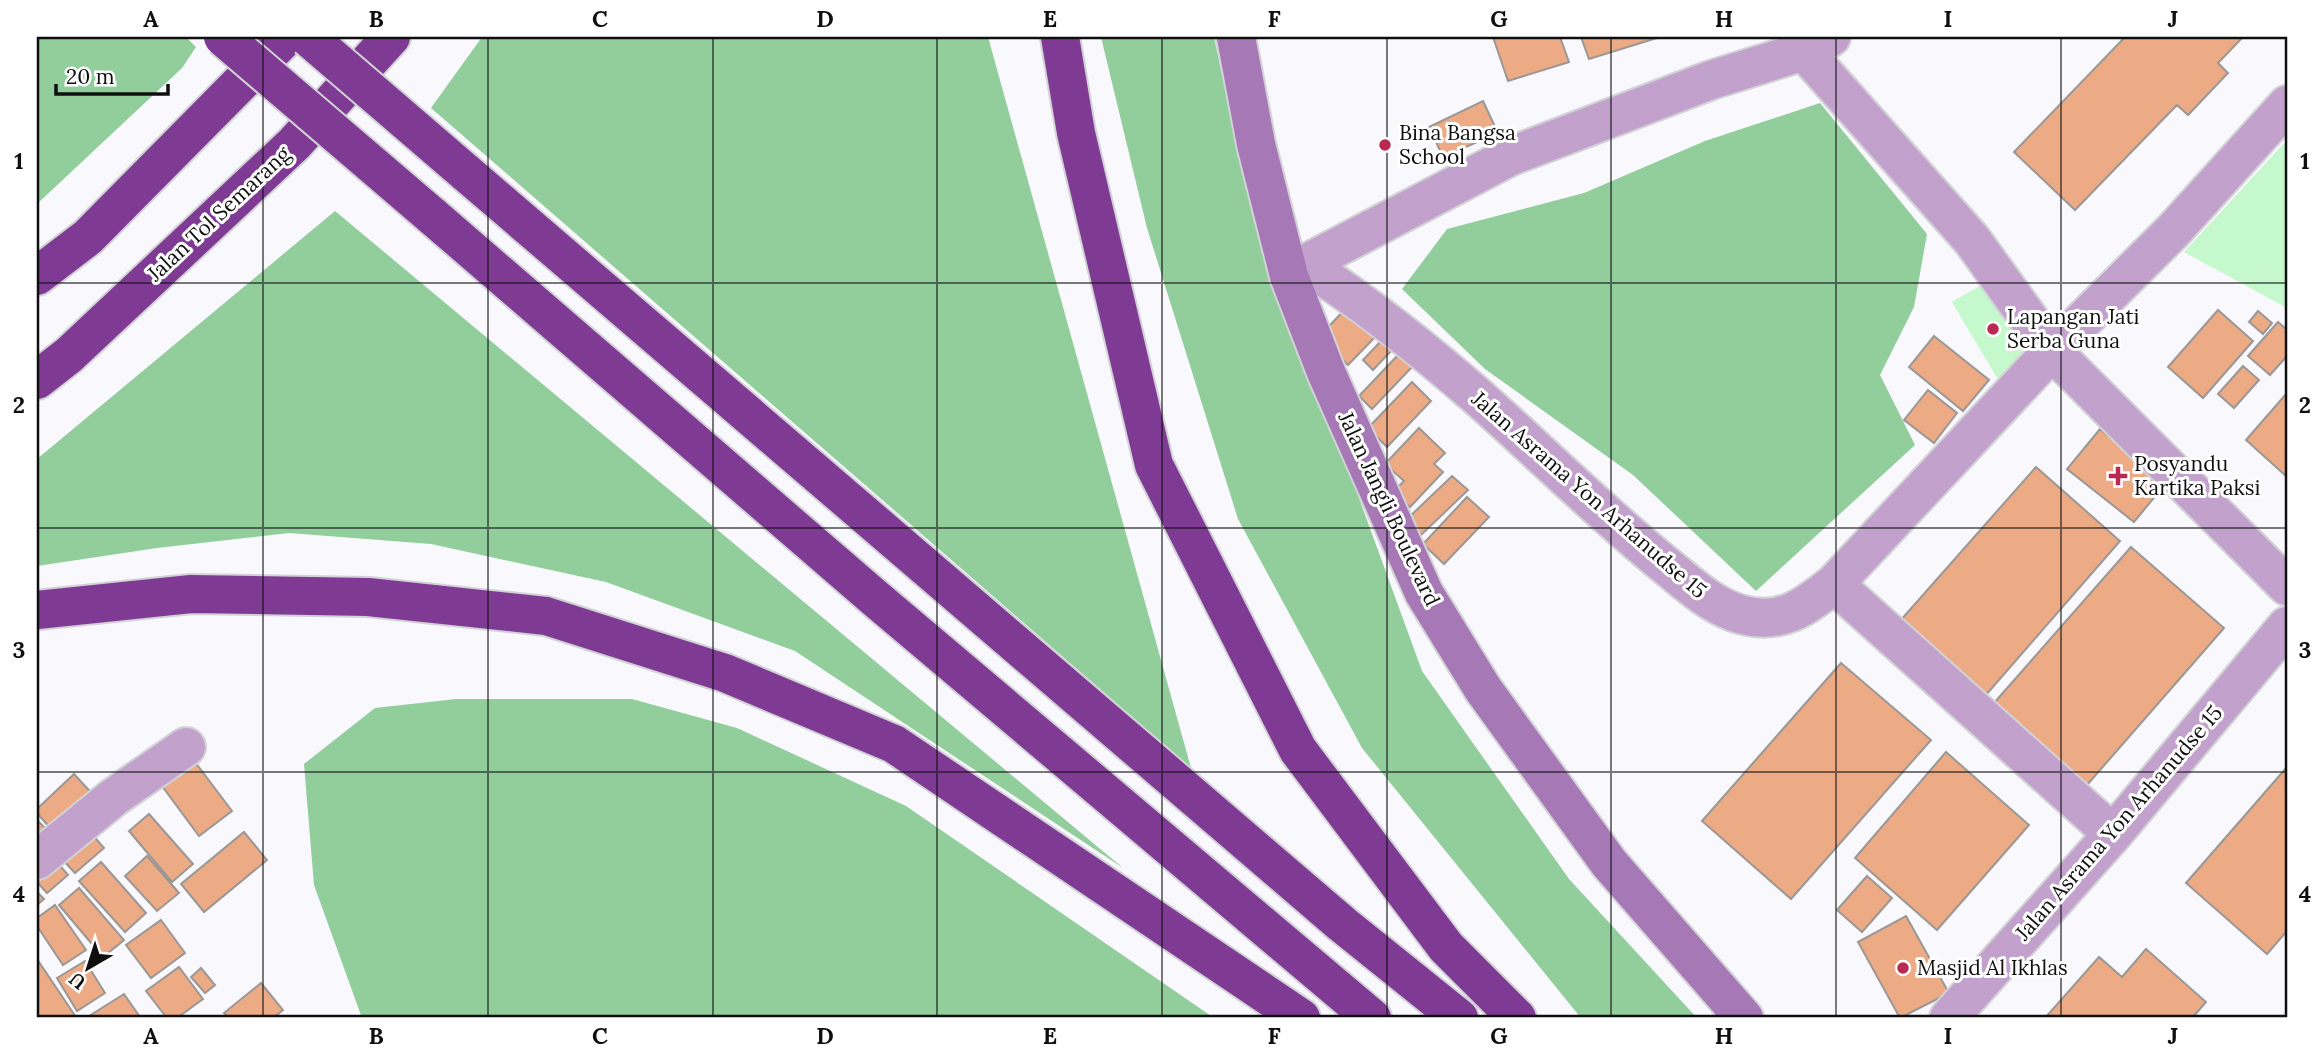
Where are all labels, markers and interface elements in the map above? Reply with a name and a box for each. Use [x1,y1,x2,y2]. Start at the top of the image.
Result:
text: A [143,4,159,33]
text: B [368,4,384,33]
text: C [592,4,608,33]
text: D [816,4,834,33]
text: E [1043,4,1057,33]
text: F [1267,4,1281,33]
text: G [1490,4,1508,33]
text: H [1715,4,1733,33]
text: I [1944,4,1952,33]
text: J [2168,4,2178,33]
scale bar [56,52,168,96]
text: 20 m [66,63,115,90]
place label: Bina Bangsa School [1399,119,1516,170]
marker: Bina Bangsa School [1377,137,1393,153]
street label: Jalan Tol Semarang [141,140,296,288]
text: 1 [14,146,24,175]
text: 1 [2300,146,2310,175]
place label: Lapangan Jati Serba Guna [2007,303,2140,354]
marker: Lapangan Jati Serba Guna [1985,321,2001,337]
street label: Jalan Asrama Yon Arhanudse 15 [1466,385,1712,604]
text: 2 [13,390,25,419]
text: 2 [2299,390,2311,419]
street label: Jalan Jangli Boulevard [1332,406,1446,610]
place label: Posyandu Kartika Paksi [2134,450,2260,501]
marker: Posyandu Kartika Paksi [2108,466,2128,486]
text: 3 [13,635,25,664]
text: 3 [2299,635,2311,664]
street label: Jalan Asrama Yon Arhanudse 15 [2009,700,2228,946]
text: 4 [13,879,25,908]
text: 4 [2299,879,2311,908]
north arrow [52,932,122,1002]
place label: Masjid Al Ikhlas [1917,954,2068,981]
marker: Masjid Al Ikhlas [1895,960,1911,976]
text: U [64,967,90,995]
text: A [143,1021,159,1050]
text: B [368,1021,384,1050]
text: C [592,1021,608,1050]
text: D [816,1021,834,1050]
text: E [1043,1021,1057,1050]
text: F [1267,1021,1281,1050]
text: G [1490,1021,1508,1050]
text: H [1715,1021,1733,1050]
text: I [1944,1021,1952,1050]
text: J [2168,1021,2178,1050]

